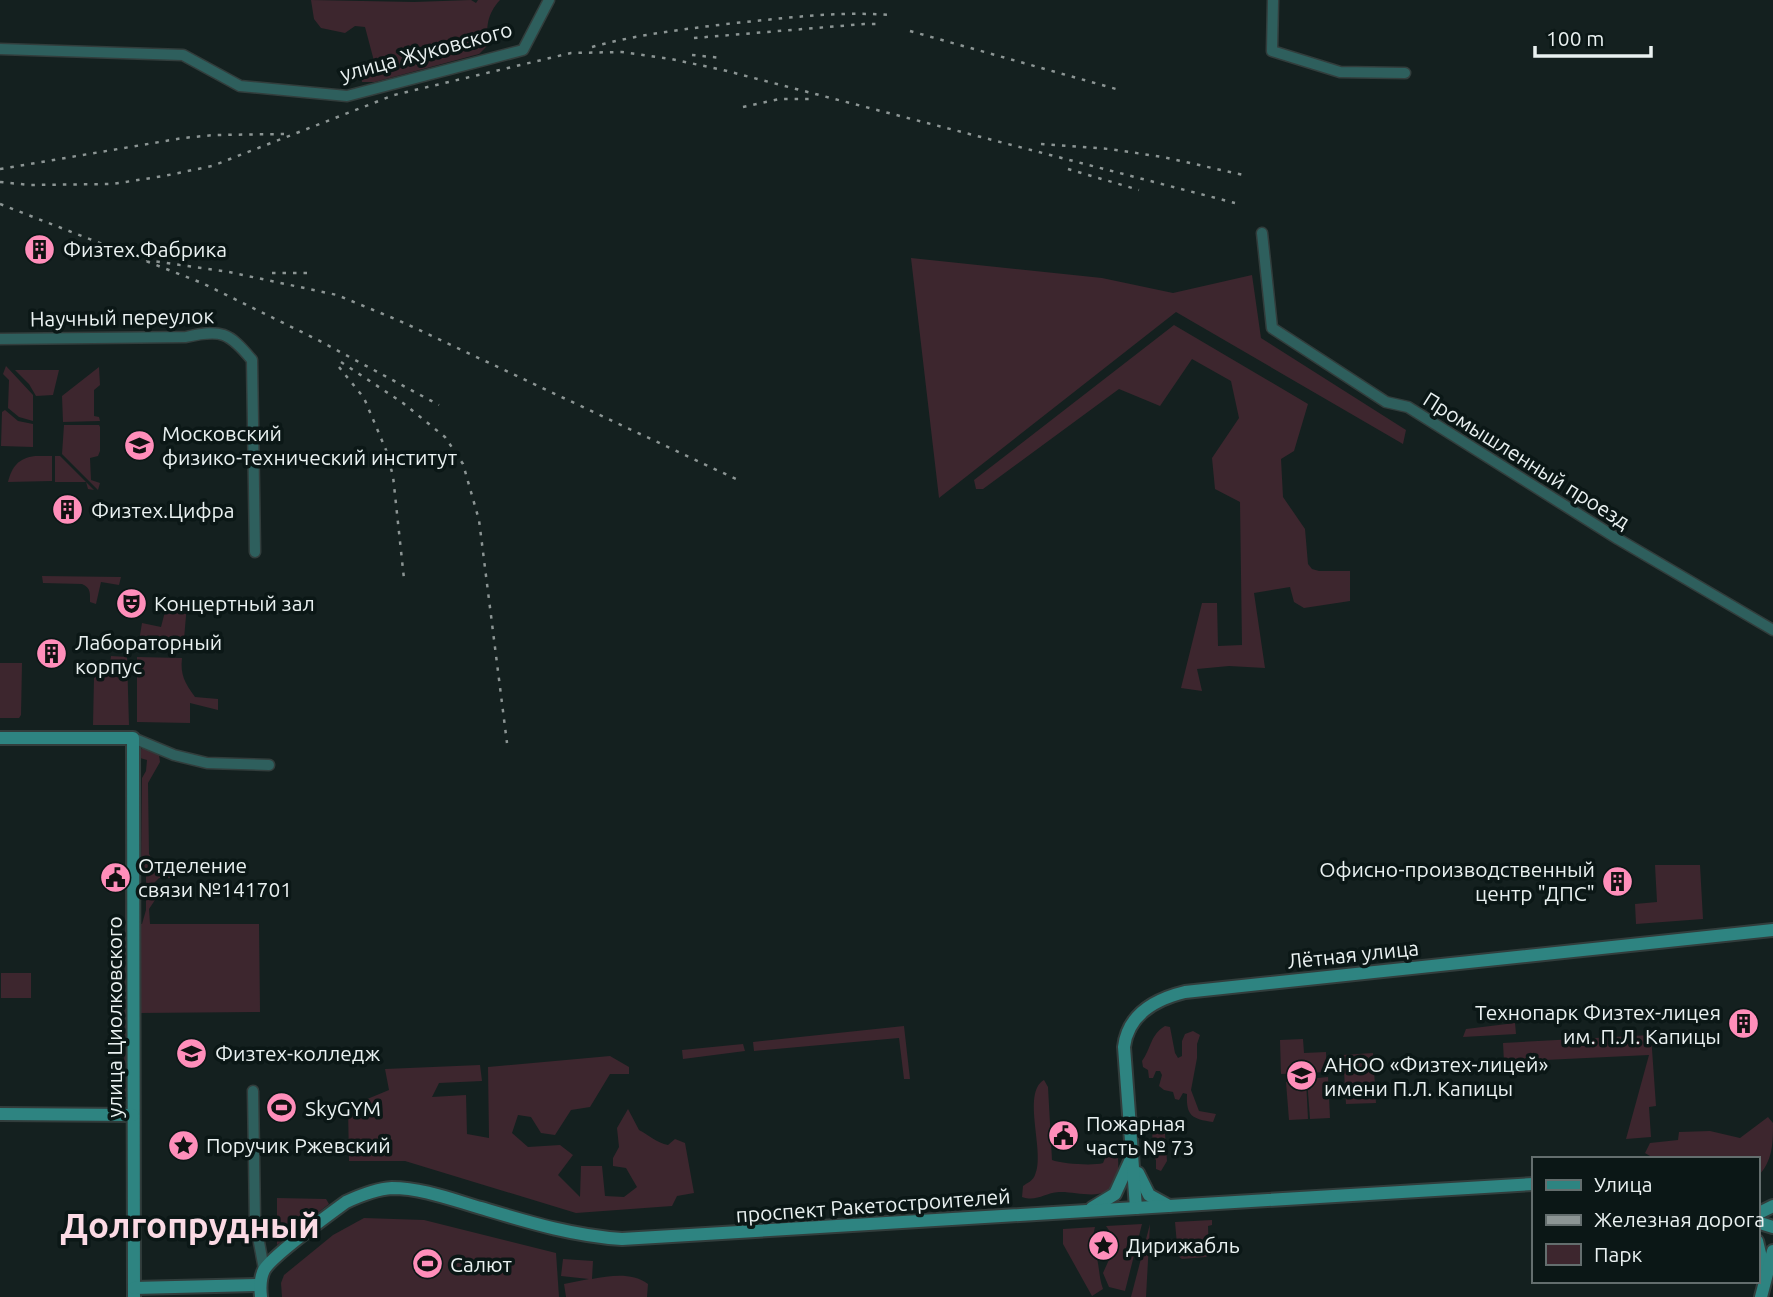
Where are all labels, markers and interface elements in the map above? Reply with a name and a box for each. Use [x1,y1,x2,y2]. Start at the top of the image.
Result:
scale bar [1535,14,1650,58]
street label: улица Жуковского [337,16,515,86]
text: 100 m [1546,26,1604,50]
building icon: Физтех.Фабрика [23,232,57,266]
place label: Физтех.Фабрика [63,237,227,261]
street label: Научный переулок [30,303,215,331]
street label: Промышленный проезд [1419,387,1635,533]
place label: Московский физико-технический институт [162,421,458,469]
school or university icon: Московский физико-технический институт [122,428,156,462]
building icon: Физтех.Цифра [51,493,85,527]
place label: Физтех.Цифра [91,498,235,522]
theatre icon: Концертный зал [114,586,148,620]
place label: Концертный зал [154,591,315,615]
place label: Лабораторный корпус [75,630,222,678]
building icon: Лабораторный корпус [35,637,69,671]
place label: Отделение связи №141701 [138,853,292,901]
place label: Офисно-производственный центр "ДПС" [1319,857,1595,905]
public building icon: Отделение связи №141701 [98,860,132,894]
building icon: Офисно-производственный центр "ДПС" [1601,864,1635,898]
street label: улица Циолковского [102,916,126,1118]
street label: Лётная улица [1286,935,1420,973]
place label: Технопарк Физтех-лицея им. П.Л. Капицы [1475,1000,1721,1048]
building icon: Технопарк Физтех-лицея им. П.Л. Капицы [1727,1007,1761,1041]
school or university icon: Физтех-колледж [175,1036,209,1070]
place label: Физтех-колледж [215,1041,381,1065]
place label: АНОО «Физтех-лицей» имени П.Л. Капицы [1324,1052,1549,1100]
school or university icon: АНОО «Физтех-лицей» имени П.Л. Капицы [1284,1059,1318,1093]
sports icon: SkyGYM [265,1091,299,1125]
place label: SkyGYM [305,1096,381,1120]
place label: Пожарная часть № 73 [1086,1111,1194,1159]
public building icon: Пожарная часть № 73 [1046,1118,1080,1152]
place icon: Поручик Ржевский [166,1128,200,1162]
place label: Поручик Ржевский [206,1133,391,1157]
legend [1532,1157,1759,1283]
text: Улица [1594,1172,1652,1196]
street label: проспект Ракетостроителей [735,1183,1011,1227]
district label: Долгопрудный [60,1205,320,1245]
text: Железная дорога [1594,1207,1765,1231]
place icon: Дирижабль [1086,1228,1120,1262]
place label: Дирижабль [1126,1233,1240,1257]
text: Парк [1594,1242,1643,1266]
sports icon: Салют [410,1247,444,1281]
place label: Салют [450,1252,513,1276]

